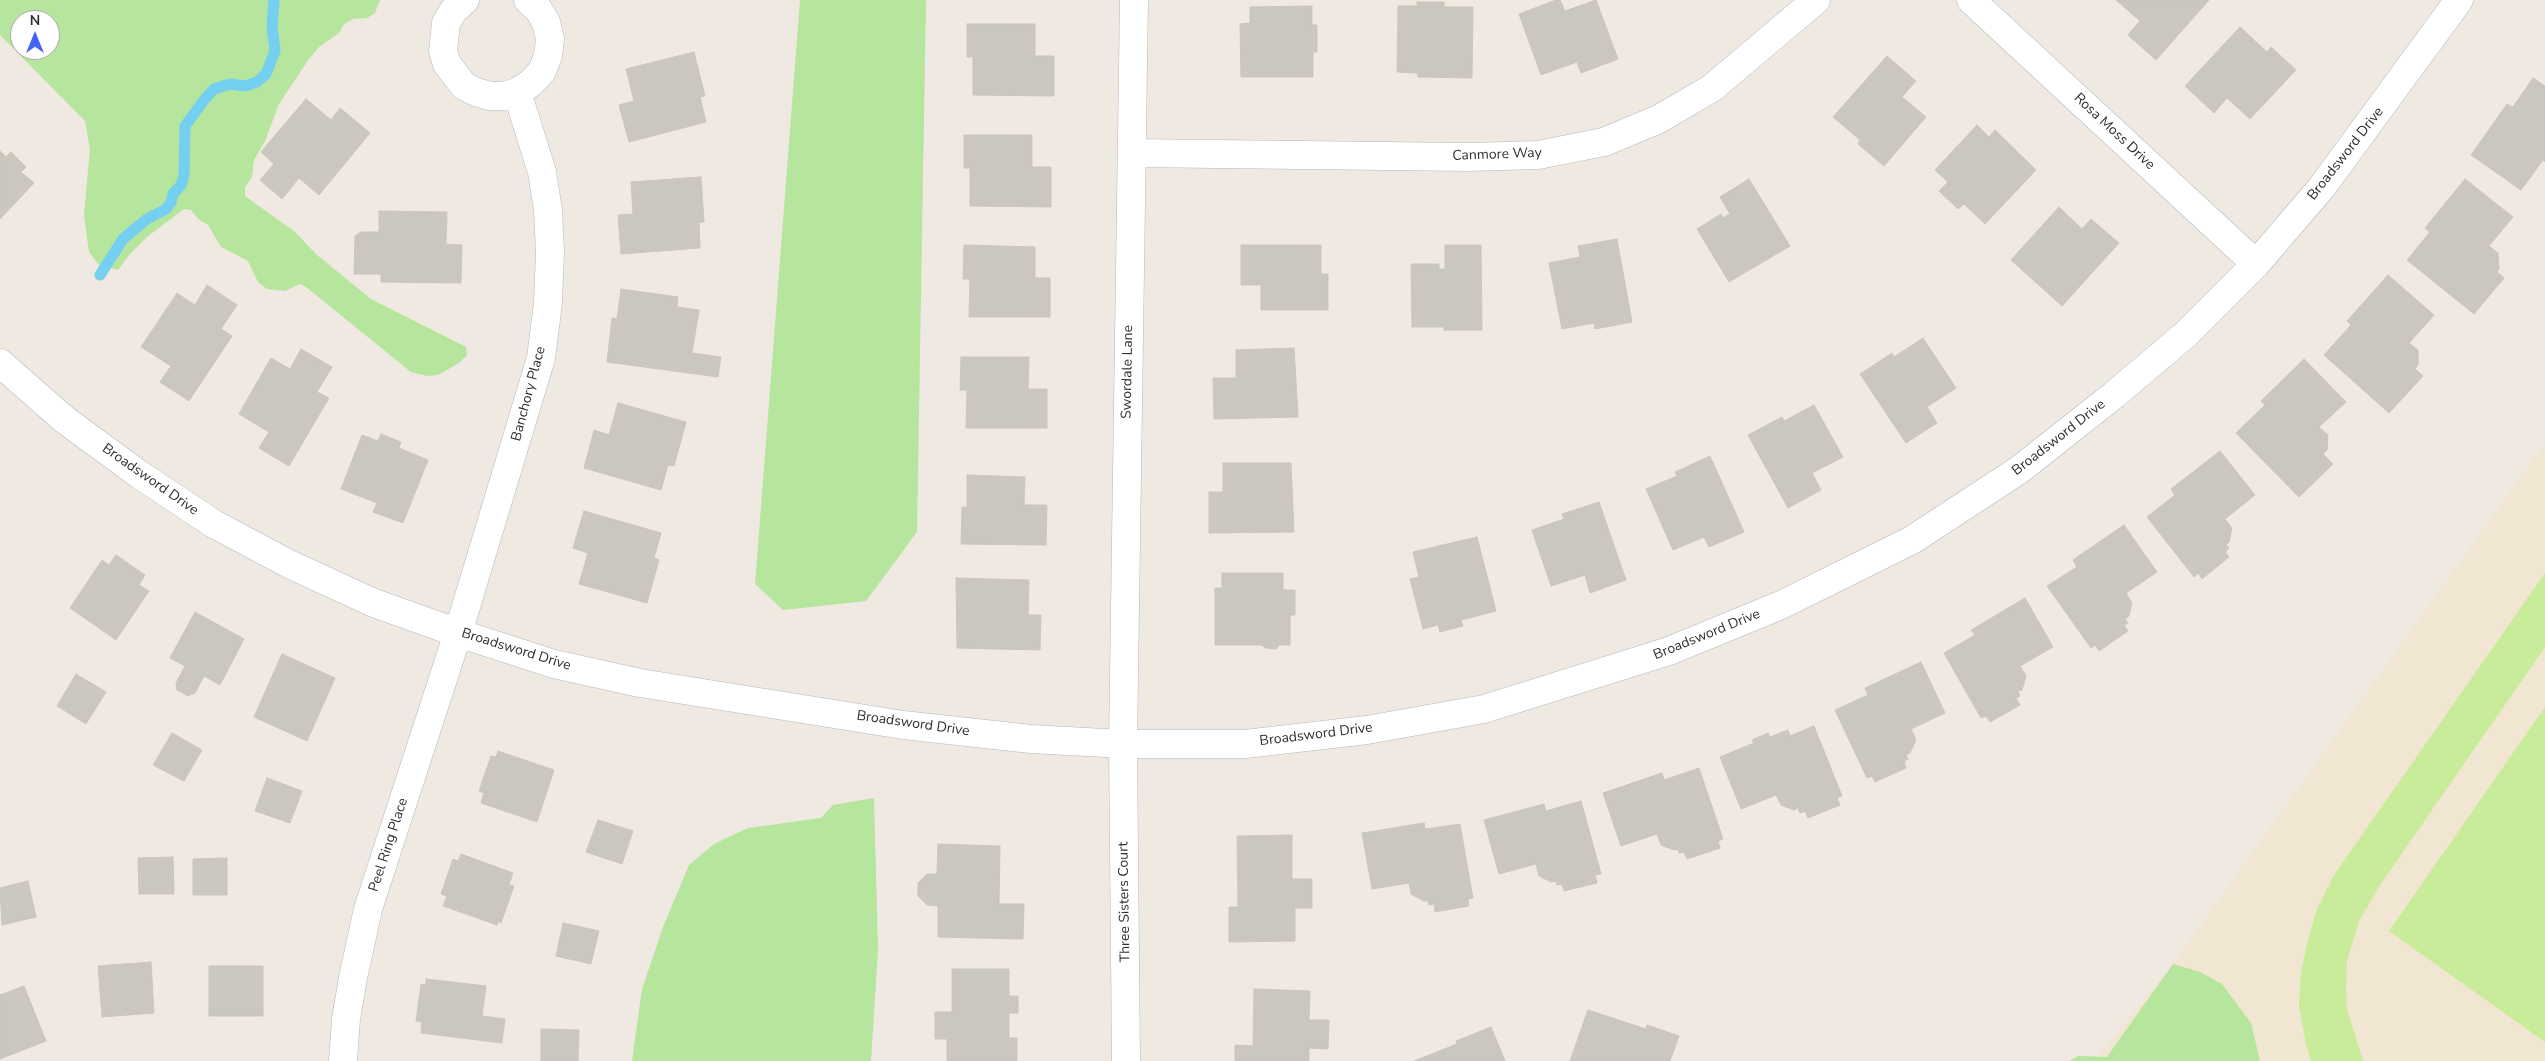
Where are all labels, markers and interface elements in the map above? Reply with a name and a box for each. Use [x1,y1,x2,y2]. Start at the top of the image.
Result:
north arrow [10,10,60,60]
text: N [30,11,40,30]
street label: Rosa Moss Drive [2070,90,2158,174]
street label: Broadsword Drive [2304,104,2388,204]
street label: Canmore Way [1452,145,1542,165]
street label: Swordale Lane [1119,325,1137,419]
street label: Banchory Place [508,345,550,443]
street label: Broadsword Drive [2009,396,2109,480]
street label: Broadsword Drive [99,441,201,519]
street label: Broadsword Drive [1651,606,1763,664]
street label: Broadsword Drive [459,625,573,675]
street label: Broadsword Drive [856,708,970,740]
street label: Broadsword Drive [1259,720,1373,750]
street label: Peel Ring Place [366,796,412,894]
street label: Three Sisters Court [1116,842,1134,962]

